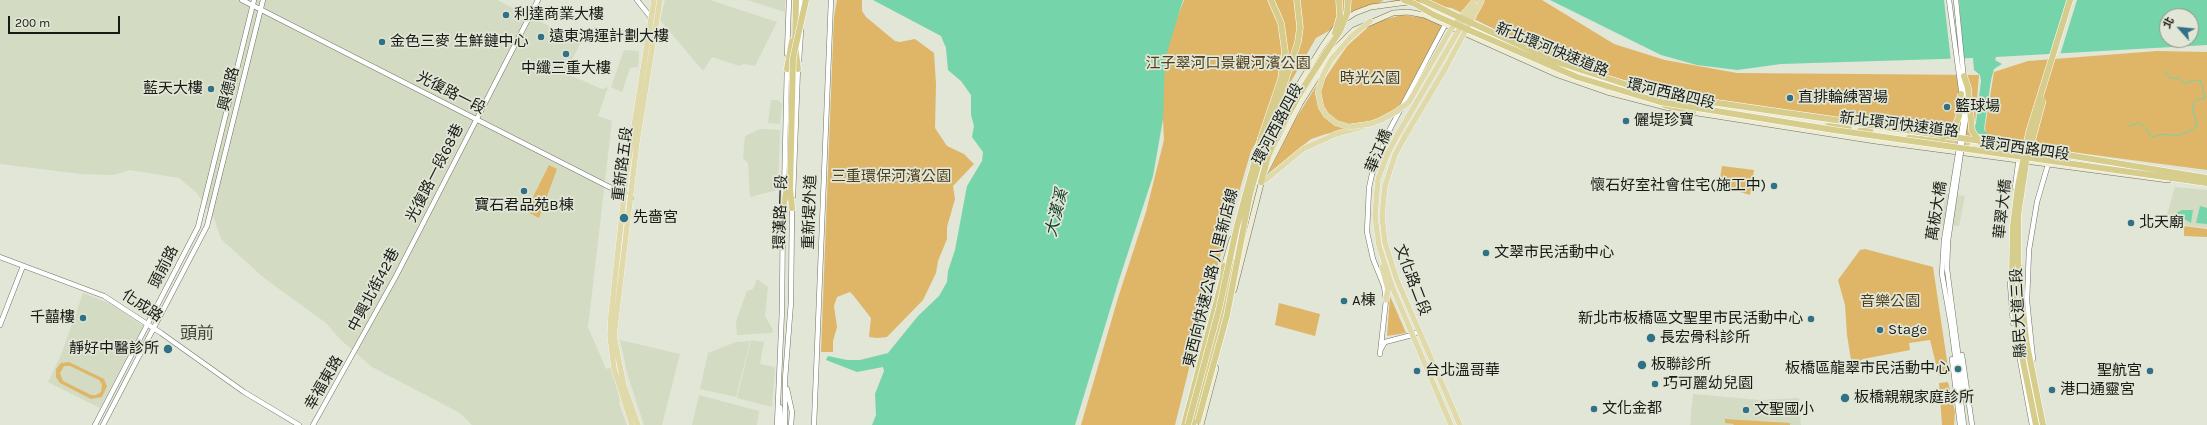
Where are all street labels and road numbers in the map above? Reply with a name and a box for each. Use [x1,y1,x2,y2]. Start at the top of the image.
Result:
street label: 新北環河快速道路 [1493,19,1611,81]
street label: 興德路 [215,65,243,113]
street label: 光復路一段 [414,68,488,118]
street label: 環河西路四段 [1625,75,1717,113]
street label: 環河西路四段 [1249,80,1307,168]
street label: 新北環河快速道路 [1838,109,1960,141]
street label: 光復路一段68巷 [403,121,467,225]
street label: 重新路五段 [609,126,637,202]
street label: 華江橋 [1362,127,1396,175]
street label: 環河西路四段 [1979,134,2071,164]
street label: 環漢路一段 [771,174,791,250]
street label: 重新堤外道 [800,174,820,250]
street label: 華翠大橋 [1991,178,2015,240]
street label: 萬板大橋 [1923,180,1951,242]
street label: 東西向快速公路 八里新店線 [1180,187,1242,369]
street label: 文化路二段 [1390,242,1434,318]
street label: 頭前路 [146,243,182,291]
street label: 中興北街42巷 [344,245,404,335]
street label: 縣民大道三段 [2008,268,2030,358]
street label: 化成路 [118,286,166,326]
street label: 幸福東路 [301,353,347,413]

